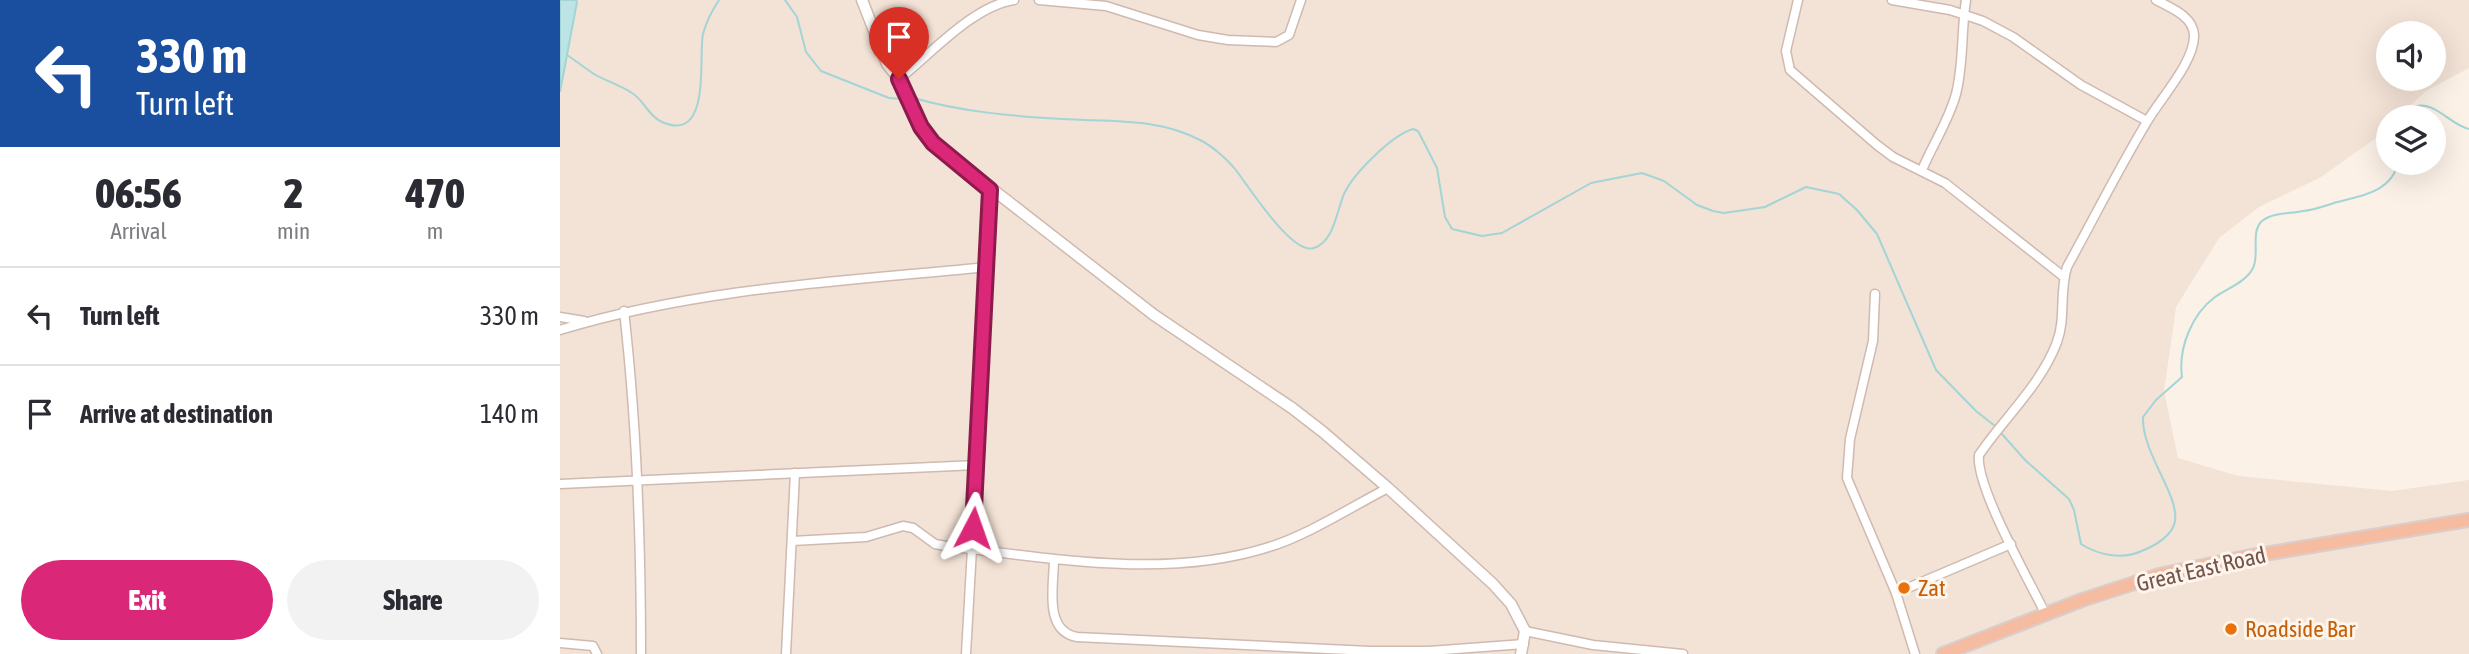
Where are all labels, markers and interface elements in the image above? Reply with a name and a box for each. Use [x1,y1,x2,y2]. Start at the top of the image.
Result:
pin [869,7,929,79]
icon: arrive [880,18,918,56]
map controls [2376,21,2446,175]
button: sound [2376,21,2446,91]
text: 330 m [136,27,247,83]
icon: left [21,28,112,119]
text: Turn left [136,85,234,122]
button: layers [2376,105,2446,175]
text: 06:56 [95,169,182,217]
text: 2 [284,169,303,217]
text: 470 [405,169,465,217]
text: Arrival [110,218,167,244]
text: min [277,218,310,244]
text: m [427,218,443,244]
icon: left [21,297,59,335]
text: Turn left [80,301,160,331]
text: 330 m [480,301,539,331]
icon: arrive [21,395,59,433]
text: Arrive at destination [80,399,273,429]
text: 140 m [480,399,539,429]
position arrow [936,491,1010,565]
street label: Great East Road [2134,541,2268,597]
button: Exit [21,560,273,640]
button: Share [287,560,539,640]
place label: Zat [1918,575,1946,601]
marker: Zat [1896,580,1912,596]
place label: Roadside Bar [2245,616,2356,642]
marker: Roadside Bar [2223,621,2239,637]

